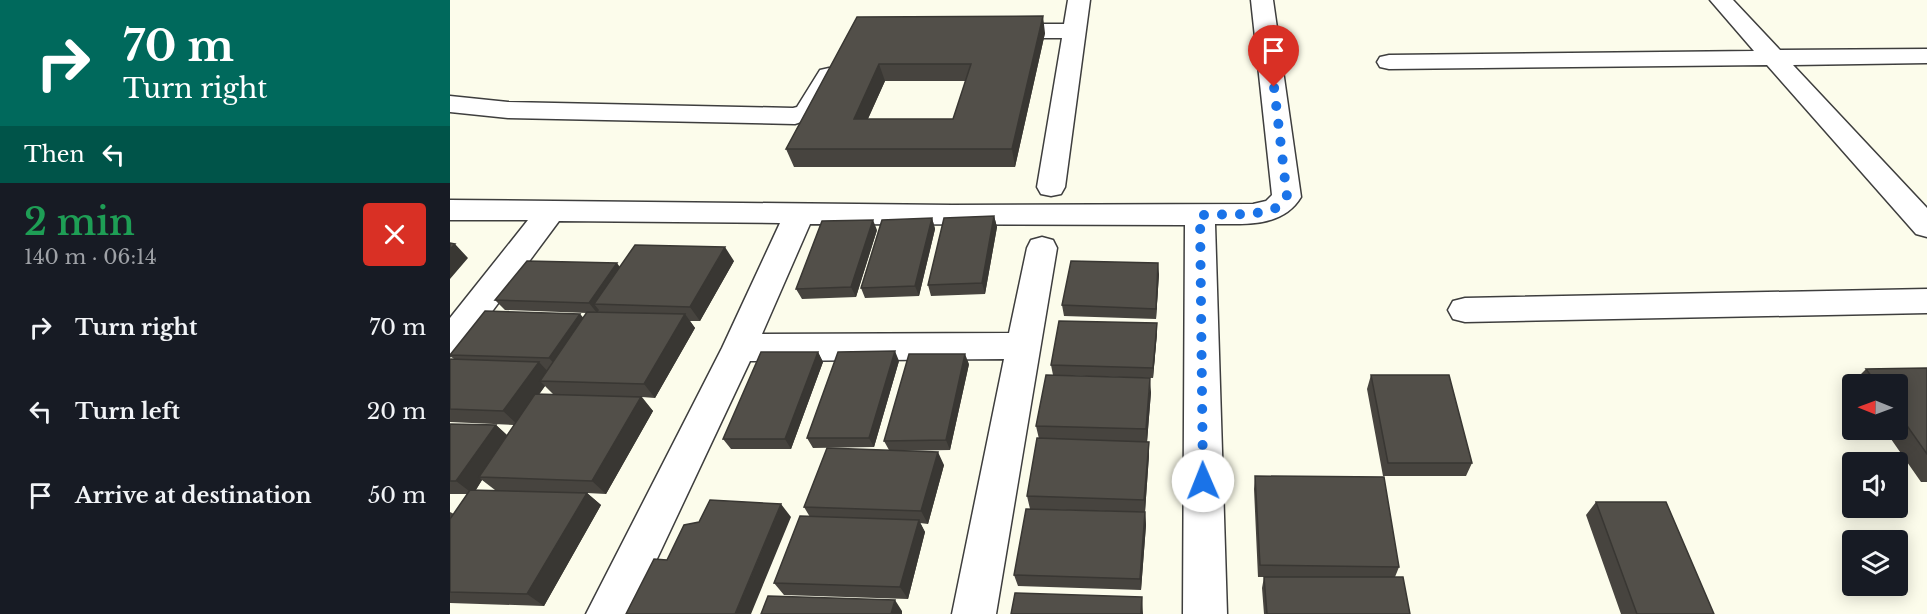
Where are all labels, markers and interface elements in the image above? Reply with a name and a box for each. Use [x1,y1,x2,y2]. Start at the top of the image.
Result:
text: 70 m [123,20,234,72]
icon: right [24,24,102,102]
pin [1248,25,1299,87]
icon: arrive [1257,34,1290,67]
text: Turn right [123,72,267,105]
icon: left [97,138,130,171]
text: Then [24,141,85,168]
text: 2 min [24,200,135,245]
button: close [363,203,426,266]
text: 140 m · 06:14 [24,245,157,269]
icon: right [24,311,57,344]
text: Turn right [75,314,197,341]
text: 70 m [369,314,426,341]
north arrow [1842,374,1908,440]
map controls [1842,374,1908,596]
icon: left [24,395,57,428]
text: Turn left [75,398,180,425]
text: 20 m [367,398,426,425]
position arrow [1171,449,1235,513]
button: sound [1842,452,1908,518]
icon: arrive [24,479,57,512]
text: Arrive at destination [75,482,312,509]
text: 50 m [368,482,426,509]
button: layers [1842,530,1908,596]

